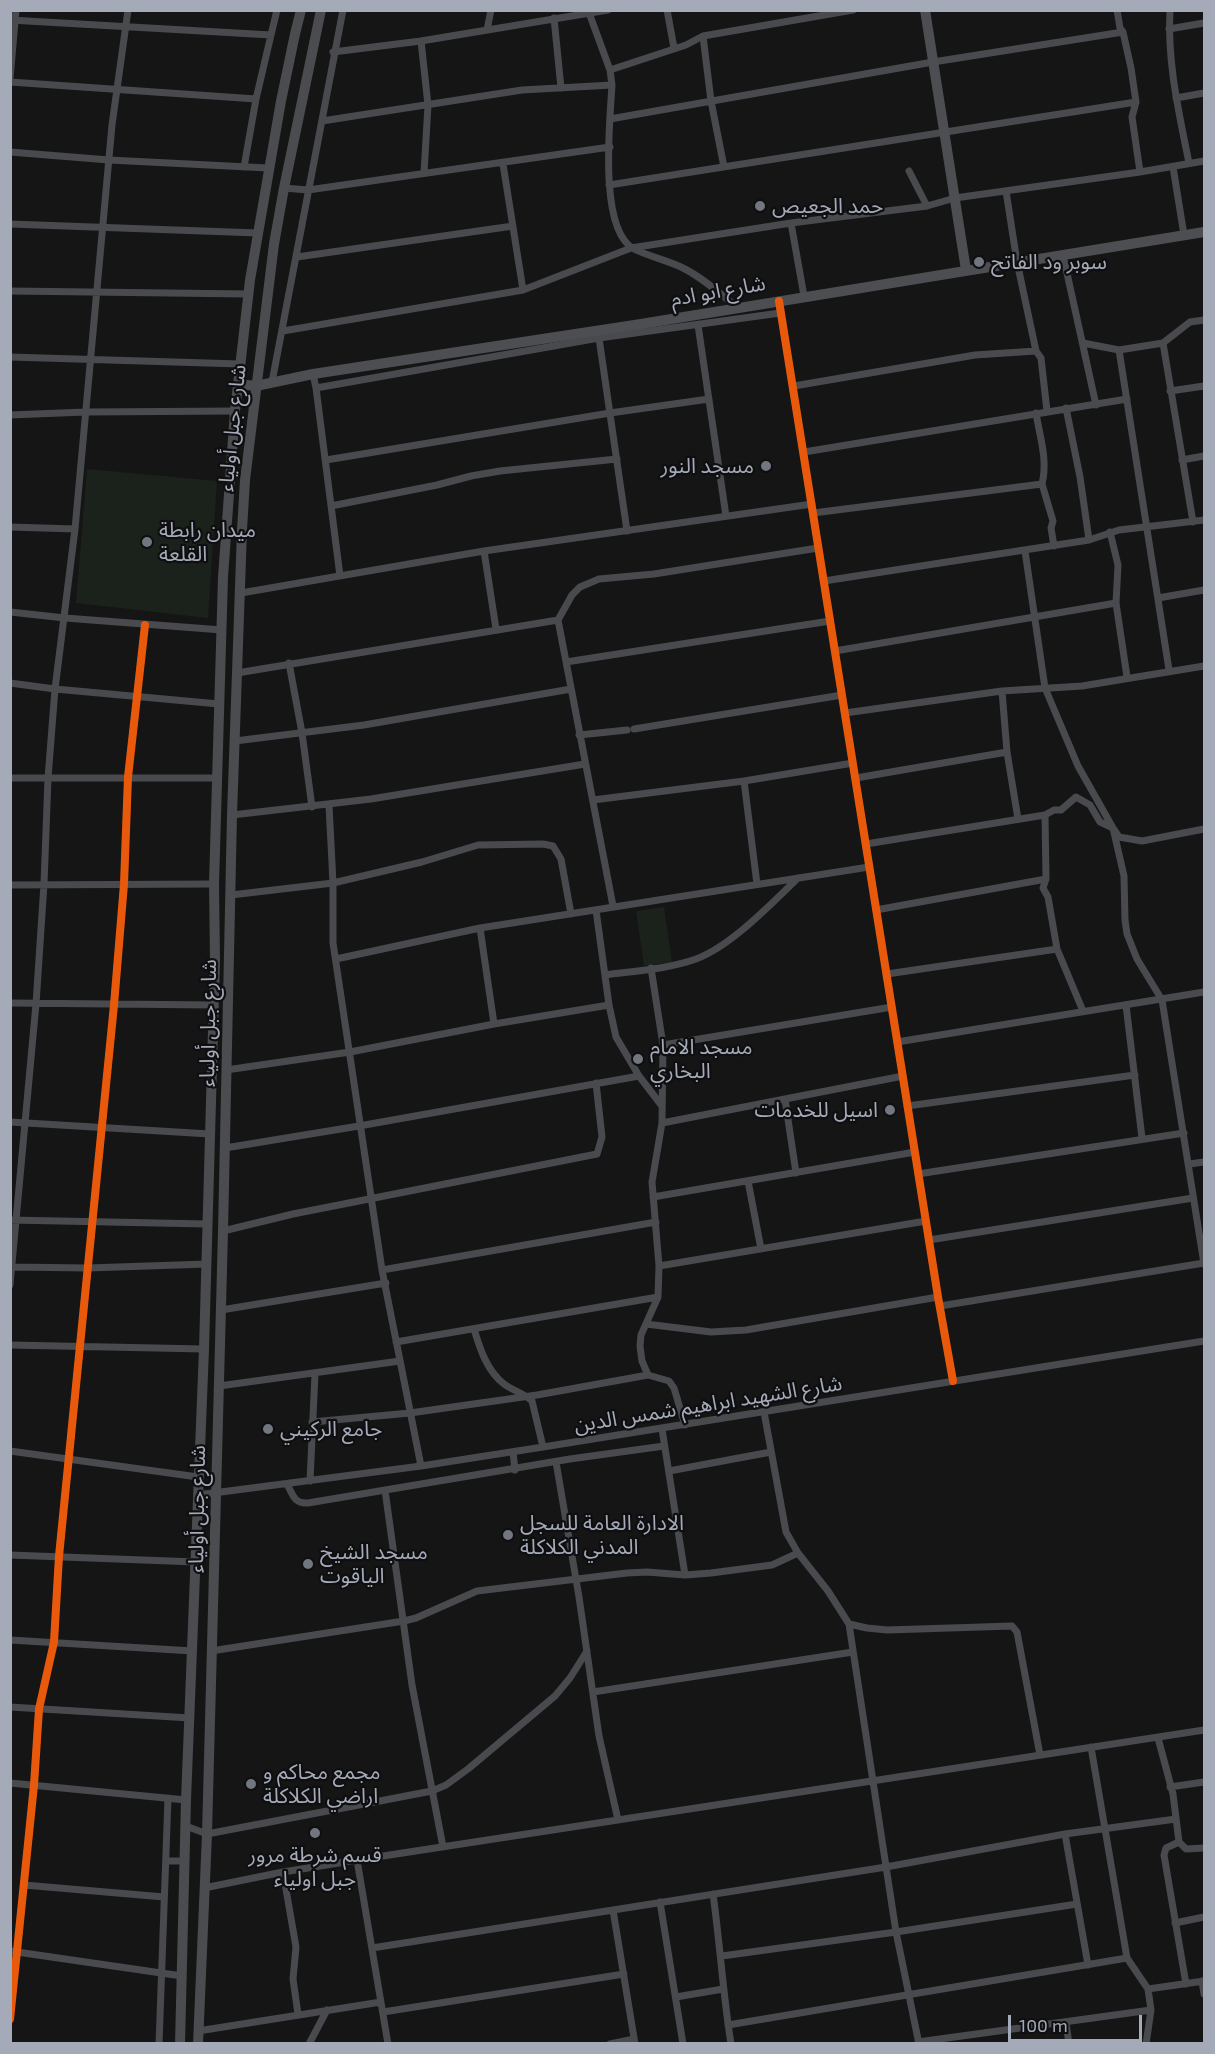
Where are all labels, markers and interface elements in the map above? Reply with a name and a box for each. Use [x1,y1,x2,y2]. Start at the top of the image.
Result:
place label: حمد الجعيص [772,193,883,219]
marker: حمد الجعيص [753,199,767,213]
place label: سوبر ود الفاتح [991,249,1107,275]
marker: سوبر ود الفاتح [972,255,986,269]
street label: شارع ابو ادم [669,270,767,312]
street label: شارع جبل أولياء [213,363,251,493]
place label: مسجد النور [661,453,754,479]
marker: مسجد النور [759,459,773,473]
place label: ميدان رابطة القلعة [159,517,256,567]
marker: ميدان رابطة القلعة [140,535,154,549]
street label: شارع جبل أولياء [194,959,222,1087]
place label: مسجد الامام البخاري [650,1034,753,1084]
marker: مسجد الامام البخاري [631,1052,645,1066]
place label: اسيل للخدمات [754,1097,878,1123]
marker: اسيل للخدمات [883,1103,897,1117]
street label: شارع الشهيد ابراهيم شمس الدين [572,1370,844,1438]
place label: جامع الركيني [280,1416,382,1442]
marker: جامع الركيني [261,1422,275,1436]
street label: شارع جبل أولياء [183,1445,211,1573]
place label: الادارة العامة للسجل المدني الكلاكلة [520,1510,684,1560]
marker: الادارة العامة للسجل المدني الكلاكلة [501,1528,515,1542]
place label: مسجد الشيخ الياقوت [320,1539,428,1589]
marker: مسجد الشيخ الياقوت [301,1557,315,1571]
place label: مجمع محاكم و اراضي الكلاكلة [263,1759,380,1809]
marker: مجمع محاكم و اراضي الكلاكلة [244,1777,258,1791]
marker: قسم شرطة مرور جبل اولياء [308,1826,322,1840]
place label: قسم شرطة مرور جبل اولياء [248,1842,382,1892]
scale bar [1011,2003,1144,2041]
text: 100 m [1019,2014,1068,2036]

